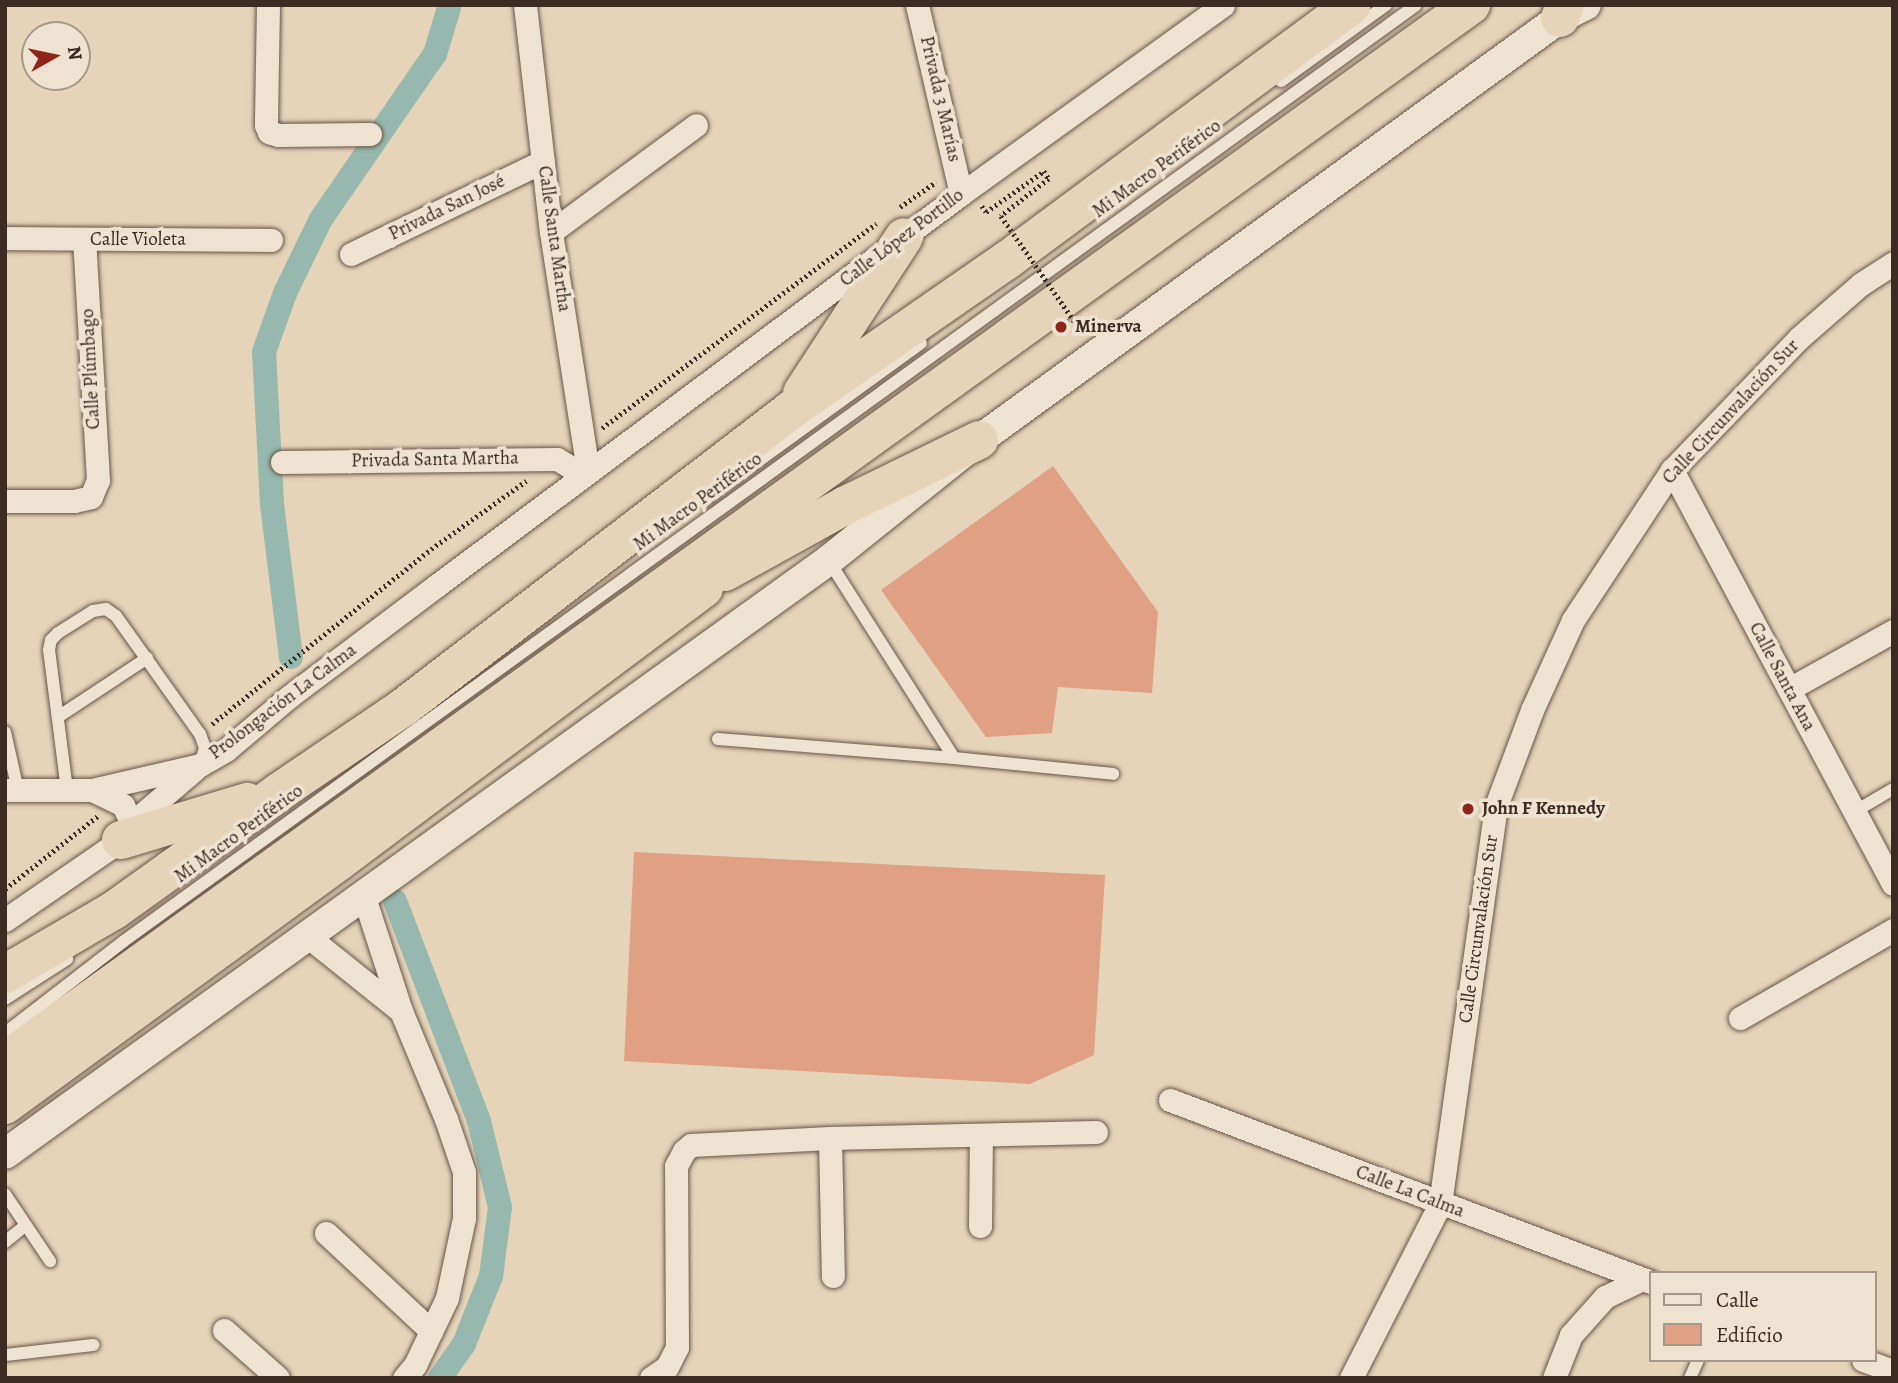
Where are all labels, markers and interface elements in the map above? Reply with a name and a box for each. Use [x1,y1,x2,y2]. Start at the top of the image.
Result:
north arrow [21,21,91,91]
street label: Privada 3 Marías [914,34,966,164]
text: N [61,44,89,62]
street label: Mi Macro Periférico [1088,115,1226,223]
street label: Calle Santa Martha [532,164,576,314]
street label: Privada San José [385,170,509,246]
street label: Calle López Portillo [836,184,968,292]
street label: Calle Violeta [90,229,186,251]
street label: Calle Plúmbago [76,308,106,430]
place label: Minerva [1075,316,1142,338]
marker: Minerva [1053,319,1069,335]
street label: Calle Circunvalación Sur [1658,335,1804,489]
street label: Privada Santa Martha [351,447,519,473]
street label: Mi Macro Periférico [629,448,767,556]
street label: Calle Santa Ana [1744,619,1820,735]
street label: Prolongación La Calma [205,639,361,765]
street label: Mi Macro Periférico [170,780,308,888]
place label: John F Kennedy [1482,798,1605,820]
marker: John F Kennedy [1460,801,1476,817]
street label: Calle Circunvalación Sur [1455,833,1503,1025]
street label: Calle La Calma [1352,1161,1468,1223]
legend [1650,1271,1877,1362]
text: Calle [1716,1286,1759,1314]
text: Edificio [1716,1321,1783,1349]

